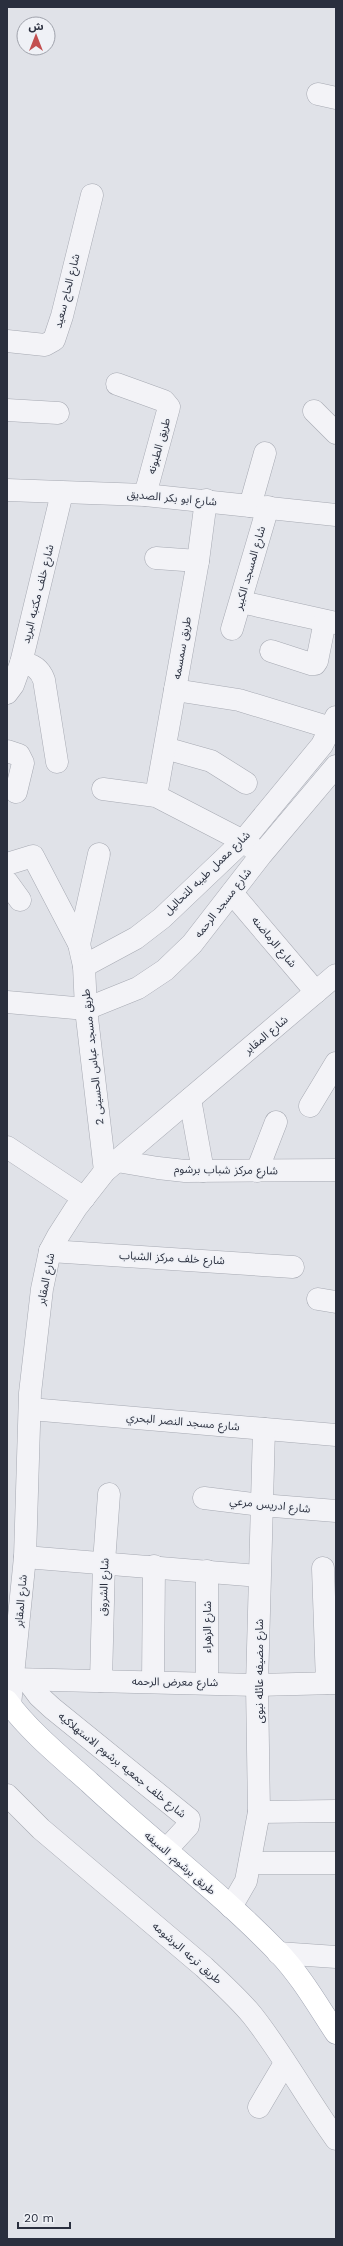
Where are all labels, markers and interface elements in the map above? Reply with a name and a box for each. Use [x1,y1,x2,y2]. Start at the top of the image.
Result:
north arrow [16,16,56,56]
text: ش [28,20,44,33]
street label: شارع الحاج سعيد [52,252,84,330]
street label: طريق الطبونه [145,416,173,476]
street label: شارع ابو بكر الصديق [126,488,218,509]
street label: شارع المسجد الكبير [232,524,269,613]
street label: شارع خلف مكتبه البريد [19,543,58,645]
street label: طريق سمسمه [170,616,194,680]
street label: شارع معمل طيبه للتحاليل [161,828,254,918]
street label: شارع مسجد الرحمه [192,865,255,941]
street label: شارع الرماضنه [248,914,299,971]
street label: طريق مسجد عباس الحسينى 2 [79,988,107,1126]
street label: شارع المقابر [241,1013,291,1058]
street label: شارع مركز شباب برشوم [174,1163,278,1178]
street label: شارع خلف مركز الشباب [119,1249,226,1268]
street label: شارع المقابر [34,1251,58,1307]
street label: شارع مسجد النصر البحري [126,1411,241,1436]
street label: شارع ادريس مرعي [229,1494,311,1518]
street label: شارع الشروق [96,1558,113,1616]
street label: شارع المقابر [12,1574,31,1629]
street label: شارع الزهراء [201,1601,215,1653]
street label: شارع مضيفه عائله نبوى [253,1618,267,1723]
street label: شارع معرض الرحمه [132,1675,219,1690]
street label: شارع خلف جمعيه برشوم الاستهلاكيه [55,1709,189,1822]
street label: طريق برشوم, السيفه [141,1829,218,1898]
street label: طريق ترعه البرشومه [150,1919,224,1987]
scale bar [18,2204,70,2230]
text: 20 m [24,2211,54,2225]

